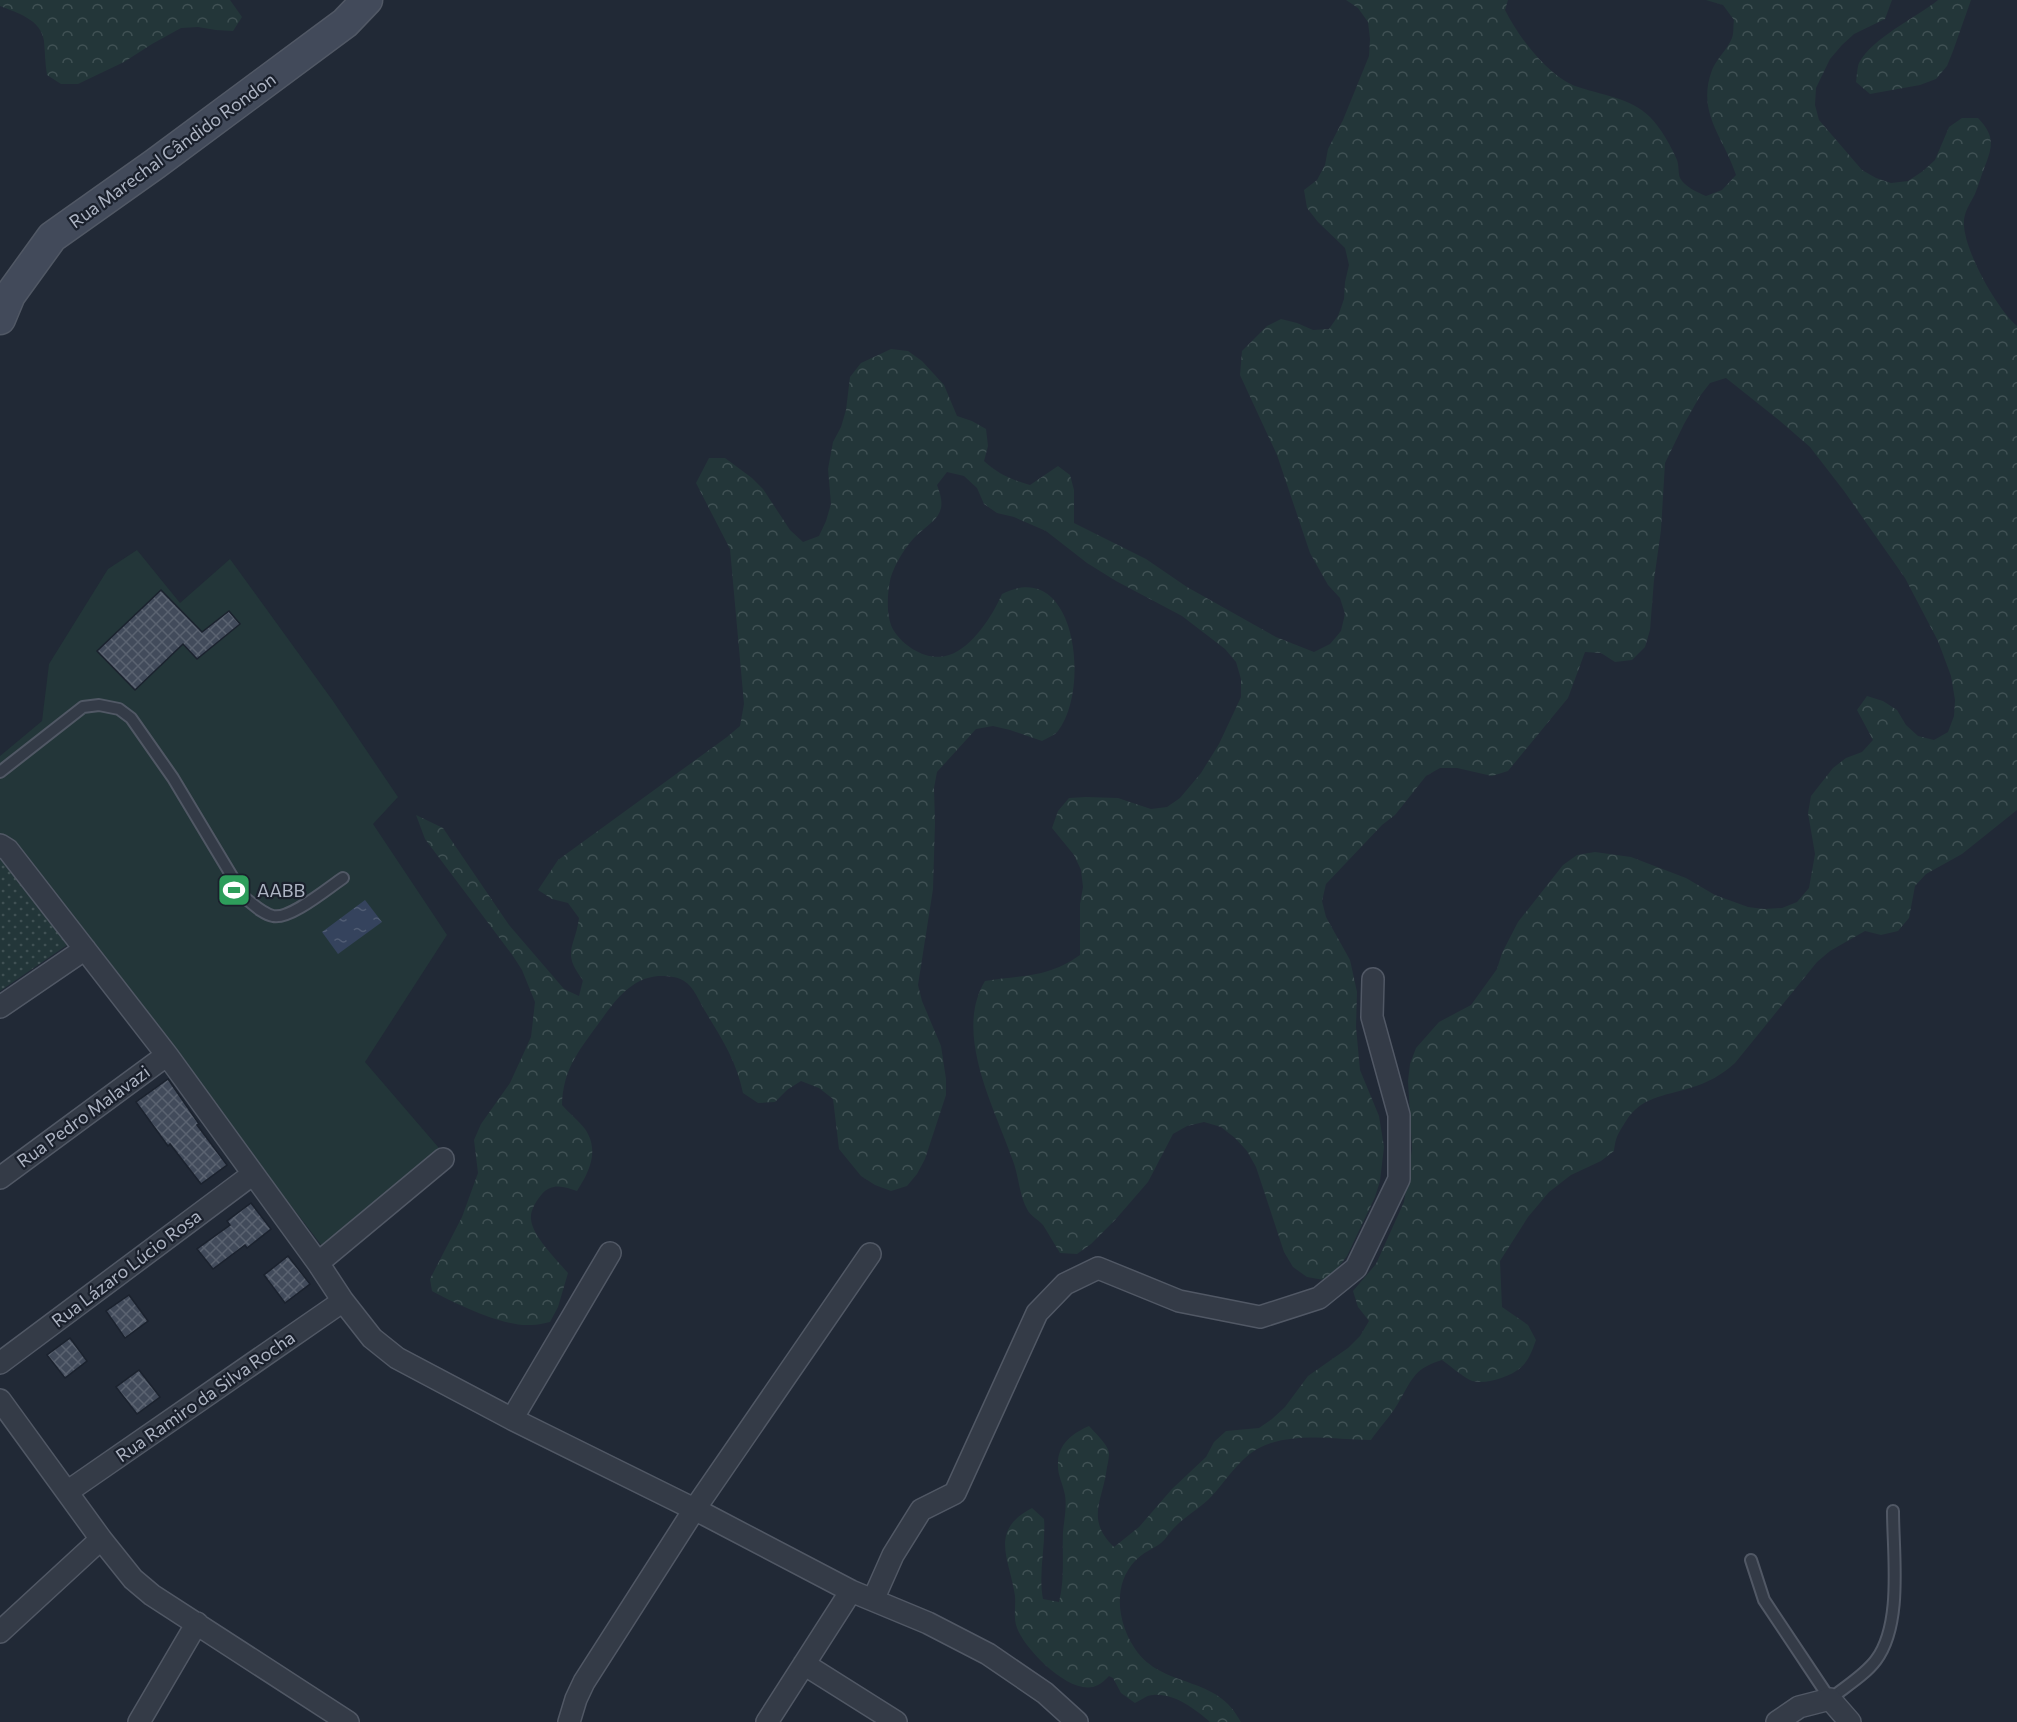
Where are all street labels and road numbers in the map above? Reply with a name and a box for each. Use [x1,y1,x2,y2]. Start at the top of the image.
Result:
street label: Rua Marechal Cândido Rondon [64,68,280,232]
street label: Rua Pedro Malavazi [12,1060,154,1172]
street label: Rua Lázaro Lúcio Rosa [47,1205,205,1331]
street label: Rua Ramiro da Silva Rocha [111,1326,299,1466]

